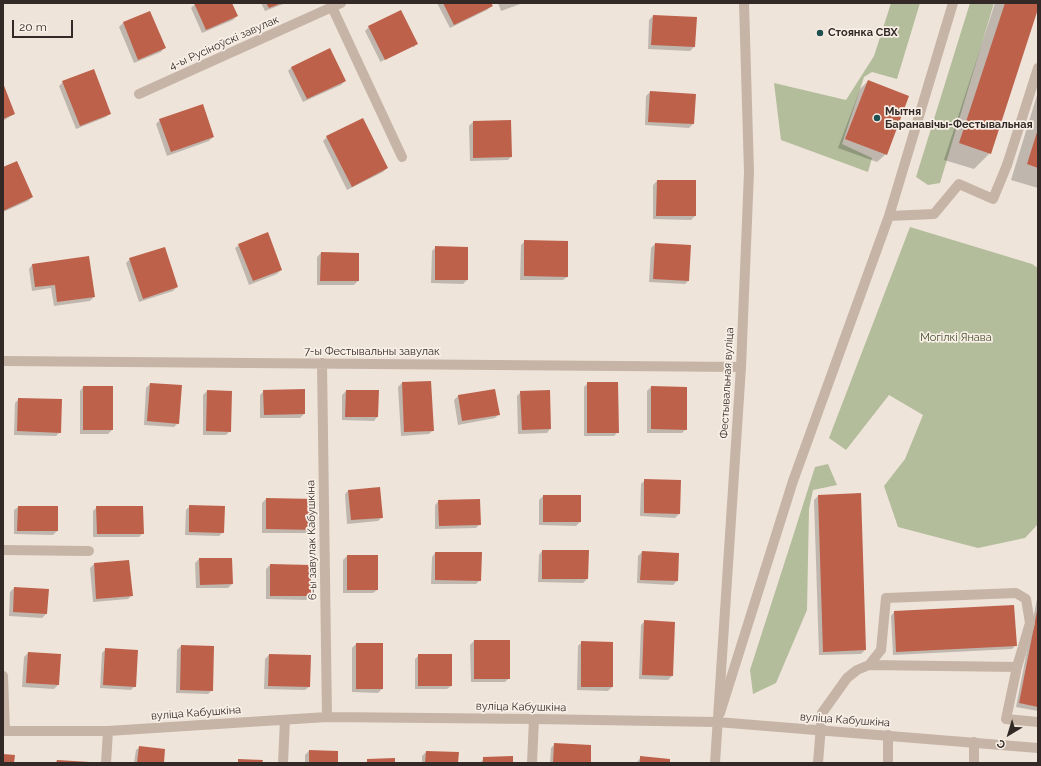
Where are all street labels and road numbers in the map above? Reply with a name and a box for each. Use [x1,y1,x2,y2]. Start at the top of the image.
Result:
street label: 4-ы Русіноўскі завулак [167,13,281,73]
street label: Фестывальная вуліца [717,327,737,439]
street label: 7-ы Фестывальны завулак [304,345,440,359]
street label: 6-ы завулак Кабушкіна [304,480,320,600]
street label: вуліца Кабушкіна [476,700,566,714]
street label: вуліца Кабушкіна [150,703,242,723]
street label: вуліца Кабушкіна [799,710,891,730]

